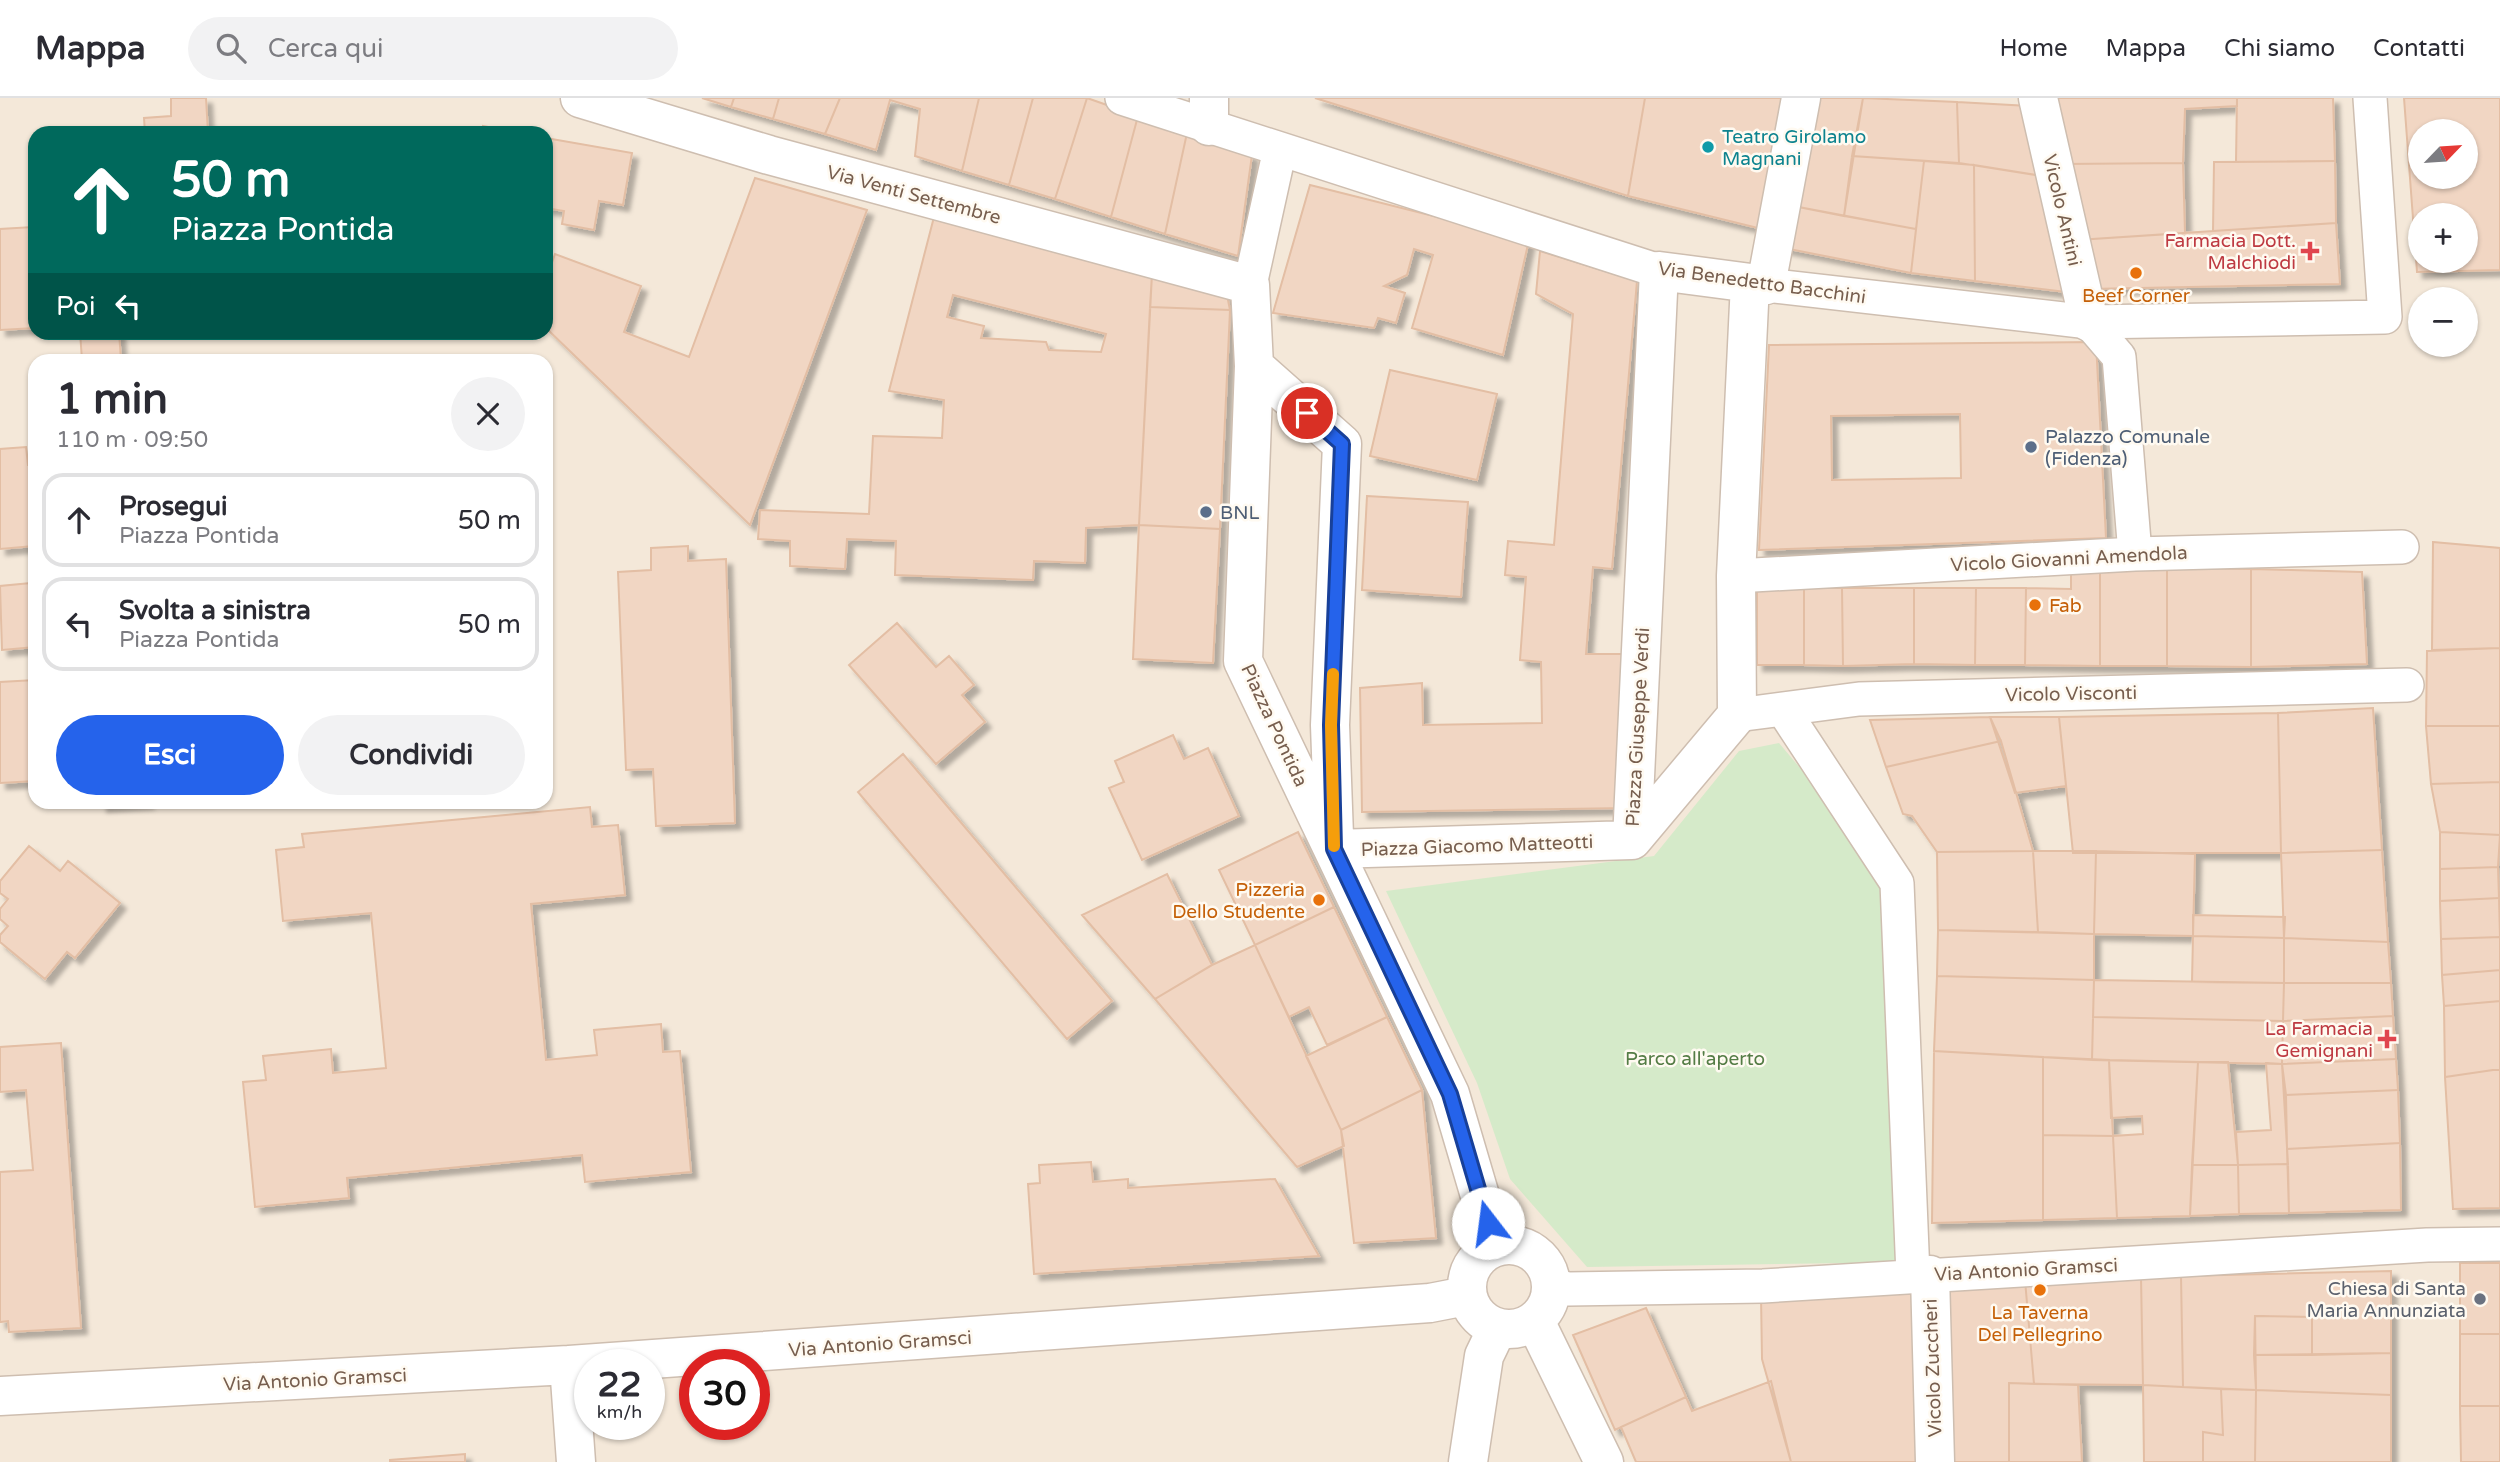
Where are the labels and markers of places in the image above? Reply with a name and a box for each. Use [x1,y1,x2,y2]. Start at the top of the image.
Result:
place label: Teatro Girolamo Magnani [1722,126,1866,170]
marker: Teatro Girolamo Magnani [1700,139,1716,155]
place label: Farmacia Dott. Malchiodi [2165,230,2296,274]
marker: Farmacia Dott. Malchiodi [2302,243,2318,259]
marker: Beef Corner [2128,265,2144,281]
place label: Beef Corner [2082,285,2191,307]
pin [1277,383,1337,443]
place label: Palazzo Comunale (Fidenza) [2045,426,2210,470]
marker: Palazzo Comunale (Fidenza) [2023,439,2039,455]
place label: BNL [1220,502,1259,524]
marker: BNL [1198,504,1214,520]
place label: Fab [2049,595,2082,617]
marker: Fab [2027,597,2043,613]
place label: Pizzeria Dello Studente [1172,879,1305,923]
marker: Pizzeria Dello Studente [1311,892,1327,908]
place label: La Farmacia Gemignani [2265,1018,2373,1062]
marker: La Farmacia Gemignani [2379,1031,2395,1047]
place label: Chiesa di Santa Maria Annunziata [2306,1278,2466,1322]
marker: La Taverna Del Pellegrino [2032,1282,2048,1298]
marker: Chiesa di Santa Maria Annunziata [2472,1291,2488,1307]
place label: La Taverna Del Pellegrino [1978,1302,2102,1346]

